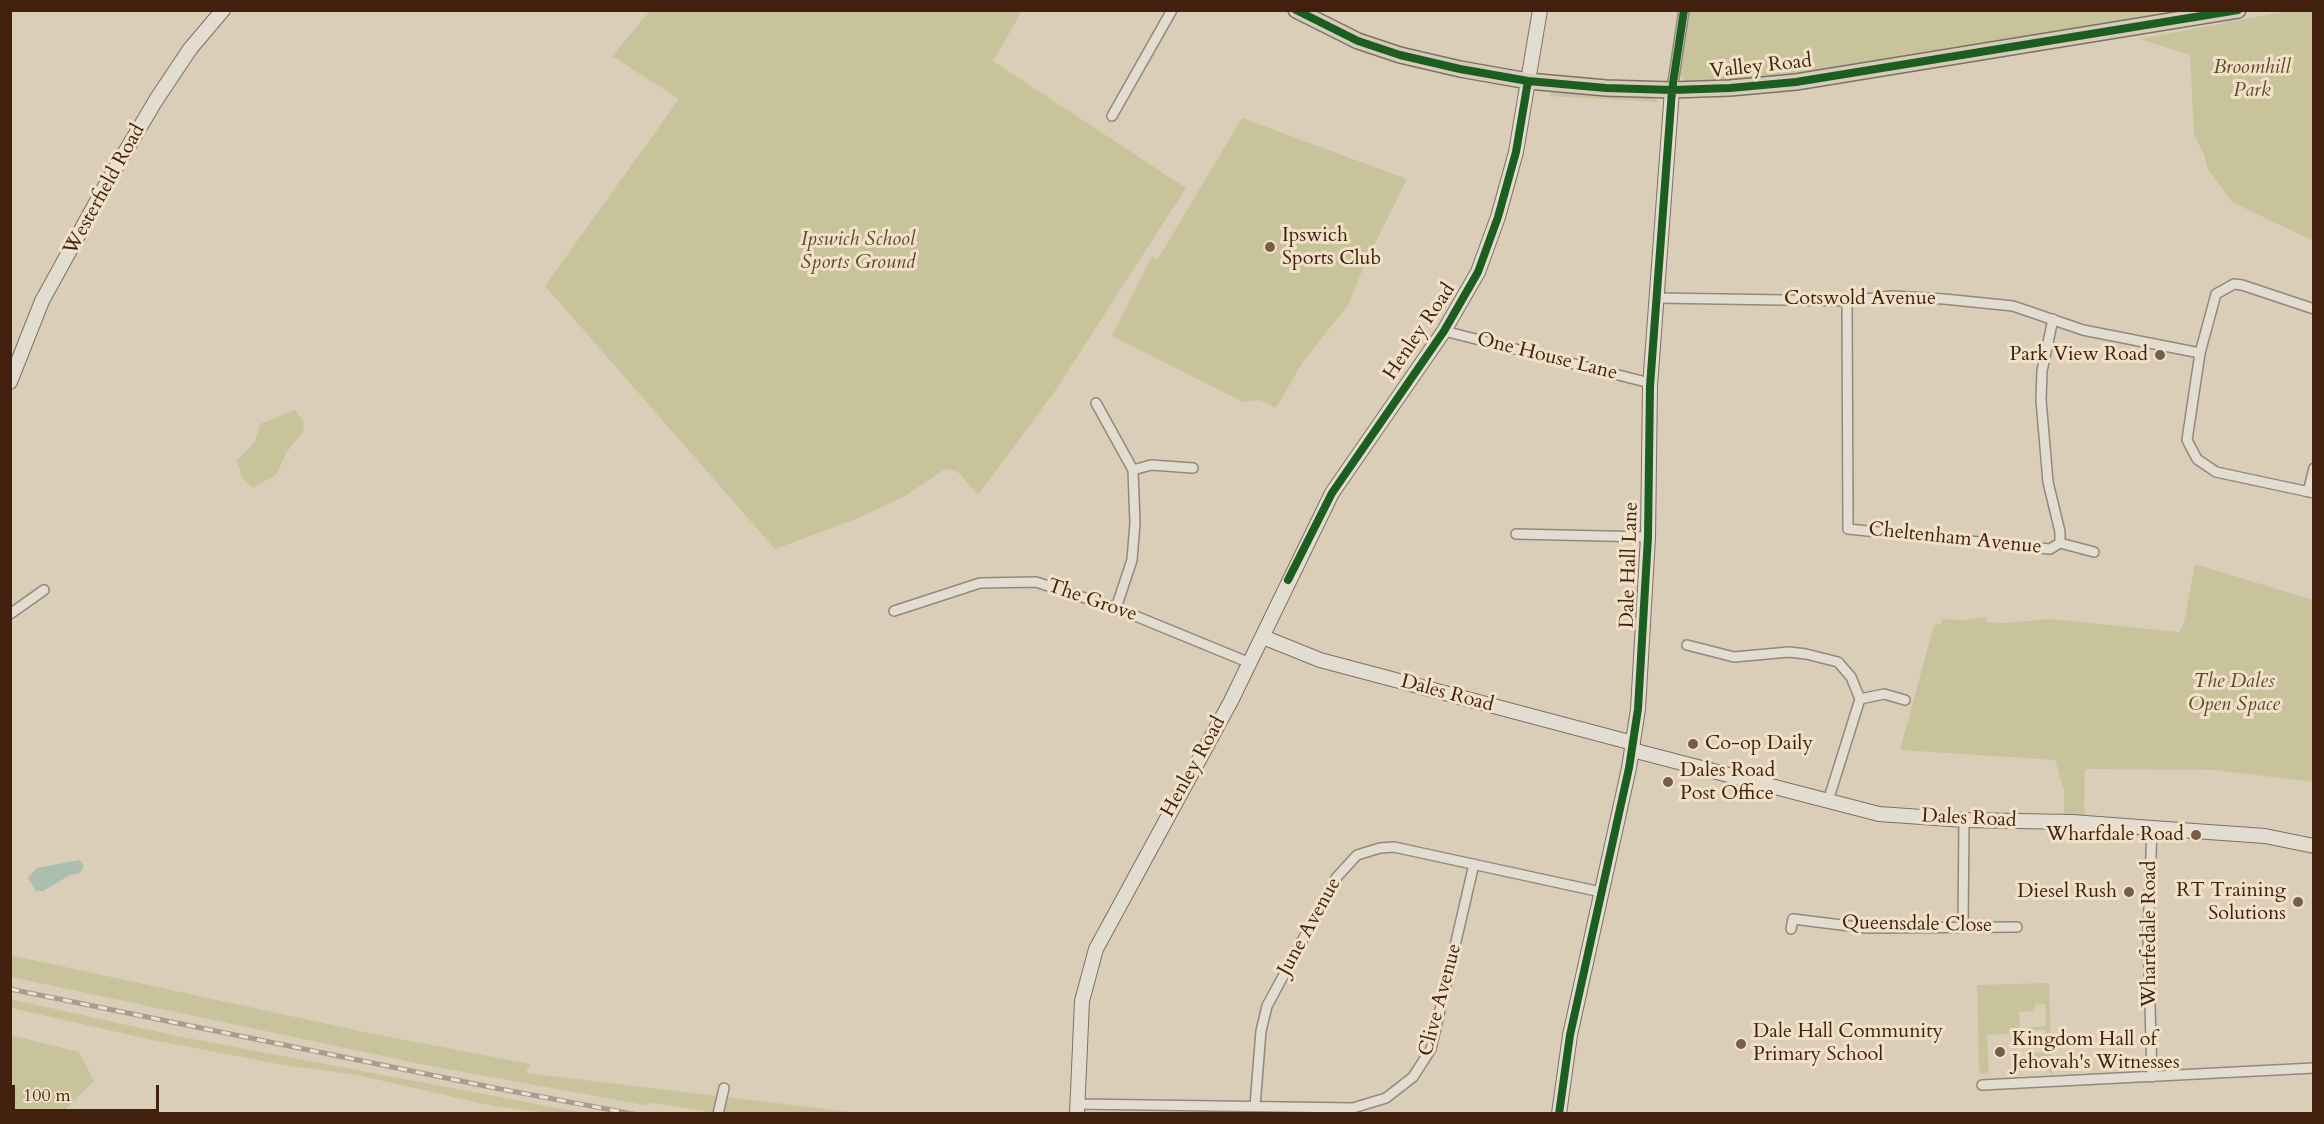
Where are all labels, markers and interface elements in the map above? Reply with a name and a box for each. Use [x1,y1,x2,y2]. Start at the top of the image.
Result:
street label: Valley Road [1709,50,1813,84]
park label: Broomhill Park [2213,56,2291,103]
street label: Westerfield Road [59,120,151,260]
place label: Ipswich Sports Club [1282,224,1381,271]
park label: Ipswich School Sports Ground [801,228,915,275]
marker: Ipswich Sports Club [1263,240,1277,254]
street label: Henley Road [1379,279,1461,385]
street label: Cotswold Avenue [1784,287,1936,311]
street label: One House Lane [1474,328,1620,386]
place label: Park View Road [2009,343,2148,367]
marker: Park View Road [2153,348,2167,362]
street label: Dale Hall Lane [1616,501,1644,629]
street label: Cheltenham Avenue [1867,518,2043,560]
street label: The Grove [1044,574,1140,628]
street label: Dales Road [1398,670,1496,718]
park label: The Dales Open Space [2188,670,2280,717]
street label: Henley Road [1157,713,1231,821]
place label: Co-op Daily [1705,732,1813,756]
marker: Co-op Daily [1686,737,1700,751]
place label: Dales Road Post Office [1680,759,1775,806]
marker: Dales Road Post Office [1661,775,1675,789]
street label: Dales Road [1921,805,2017,833]
place label: Wharfdale Road [2046,823,2184,847]
marker: Wharfdale Road [2189,828,2203,842]
street label: Wharfedale Road [2138,861,2162,1007]
street label: June Avenue [1273,874,1347,980]
place label: RT Training Solutions [2176,879,2286,926]
place label: Diesel Rush [2017,880,2117,904]
marker: Diesel Rush [2122,885,2136,899]
marker: RT Training Solutions [2291,895,2305,909]
street label: Queensdale Close [1842,912,1992,938]
street label: Clive Avenue [1414,941,1468,1059]
place label: Dale Hall Community Primary School [1753,1020,1943,1067]
place label: Kingdom Hall of Jehovah's Witnesses [2012,1028,2180,1075]
marker: Dale Hall Community Primary School [1734,1037,1748,1051]
marker: Kingdom Hall of Jehovah's Witnesses [1993,1045,2007,1059]
scale bar [15,1073,162,1111]
text: 100 m [23,1083,71,1108]

